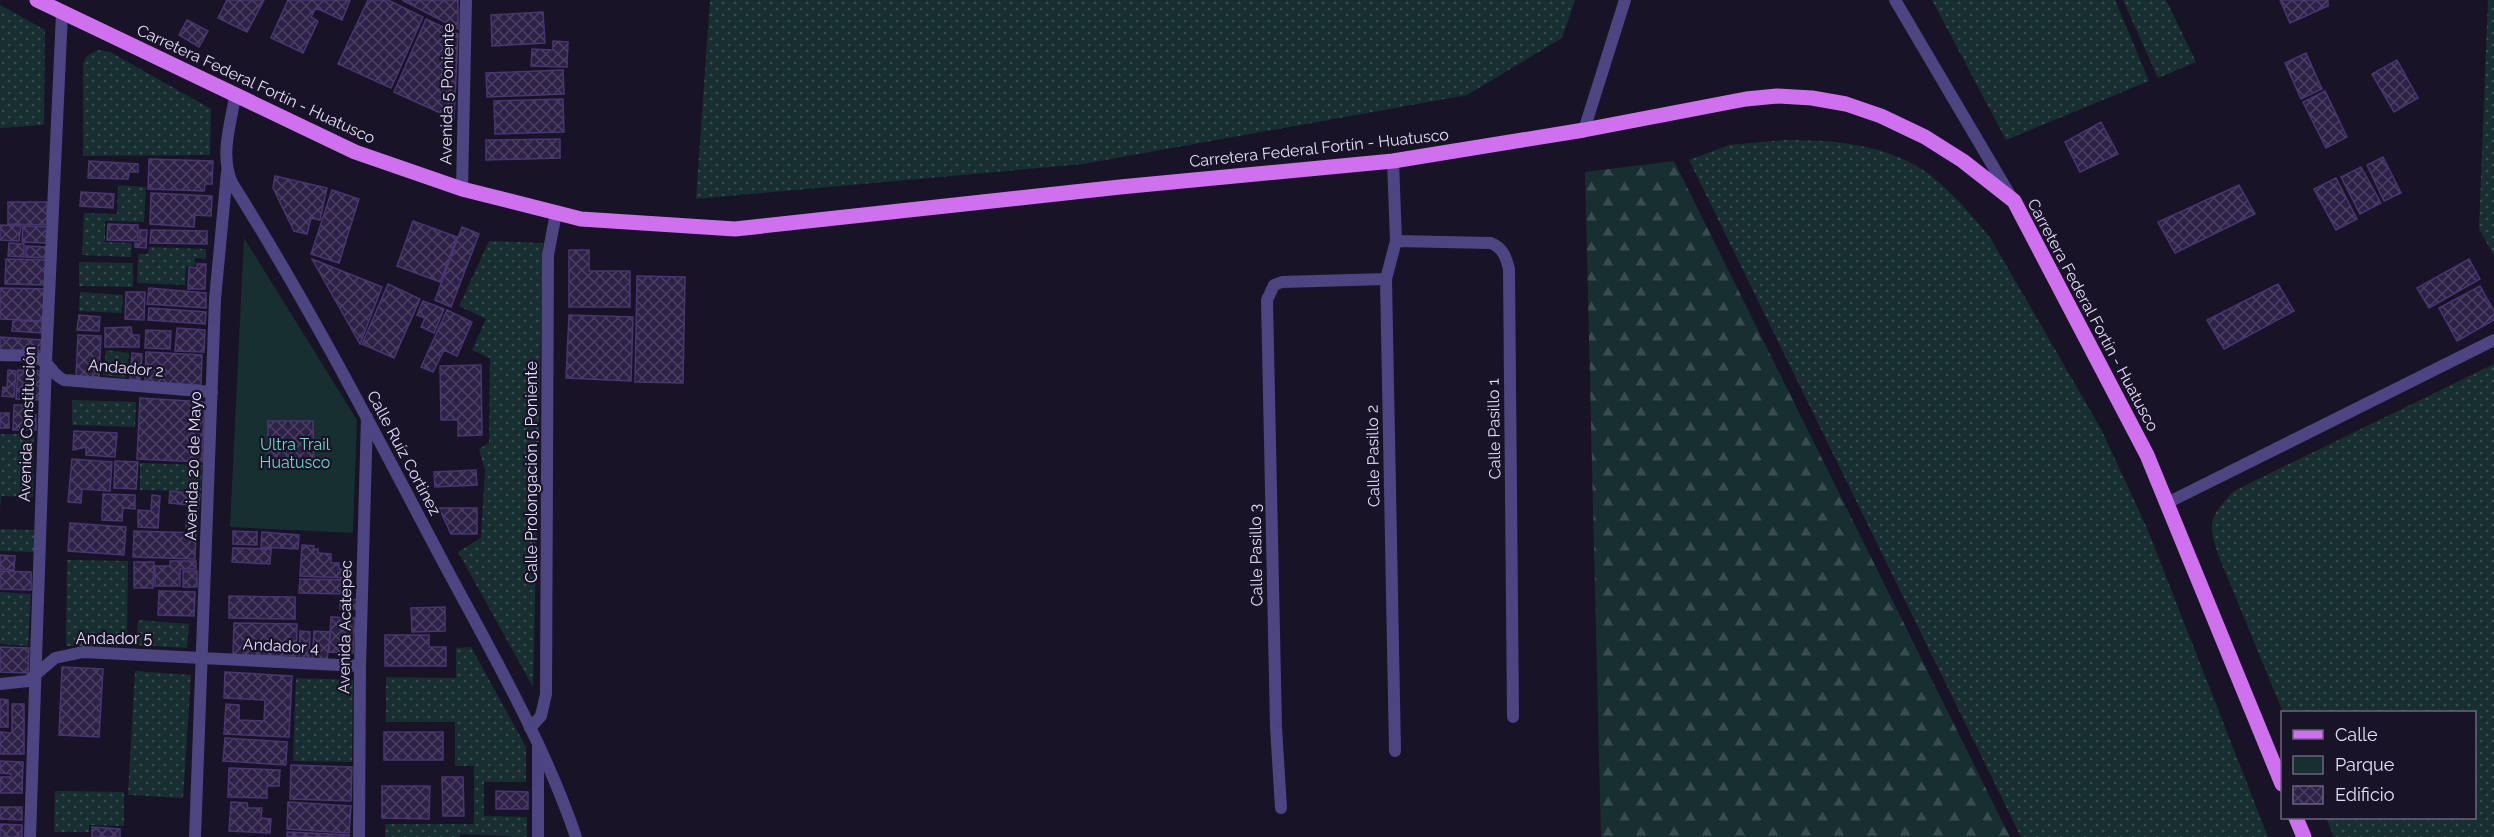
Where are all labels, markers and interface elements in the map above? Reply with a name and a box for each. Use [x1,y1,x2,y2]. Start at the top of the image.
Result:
street label: Carretera Federal Fortín - Huatusco [134,20,378,148]
street label: Avenida 5 Poniente [436,23,458,165]
street label: Carretera Federal Fortín - Huatusco [1188,125,1450,171]
street label: Carretera Federal Fortín - Huatusco [2023,195,2163,435]
street label: Avenida Constitución [15,346,39,502]
street label: Andador 2 [87,355,165,381]
street label: Calle Prolongación 5 Poniente [522,361,541,583]
street label: Calle Pasillo 1 [1484,378,1504,480]
street label: Calle Ruíz Cortinez [363,387,445,519]
street label: Avenida 20 de Mayo [181,391,205,541]
street label: Calle Pasillo 2 [1363,405,1383,507]
park label: Ultra Trail Huatusco [260,435,331,472]
street label: Calle Pasillo 3 [1246,504,1266,606]
street label: Avenida Acatepec [334,560,356,694]
street label: Andador 5 [76,629,152,648]
street label: Andador 4 [242,635,320,657]
legend [2281,711,2476,819]
text: Calle [2335,724,2378,745]
text: Parque [2335,754,2395,775]
text: Edificio [2335,784,2395,805]

